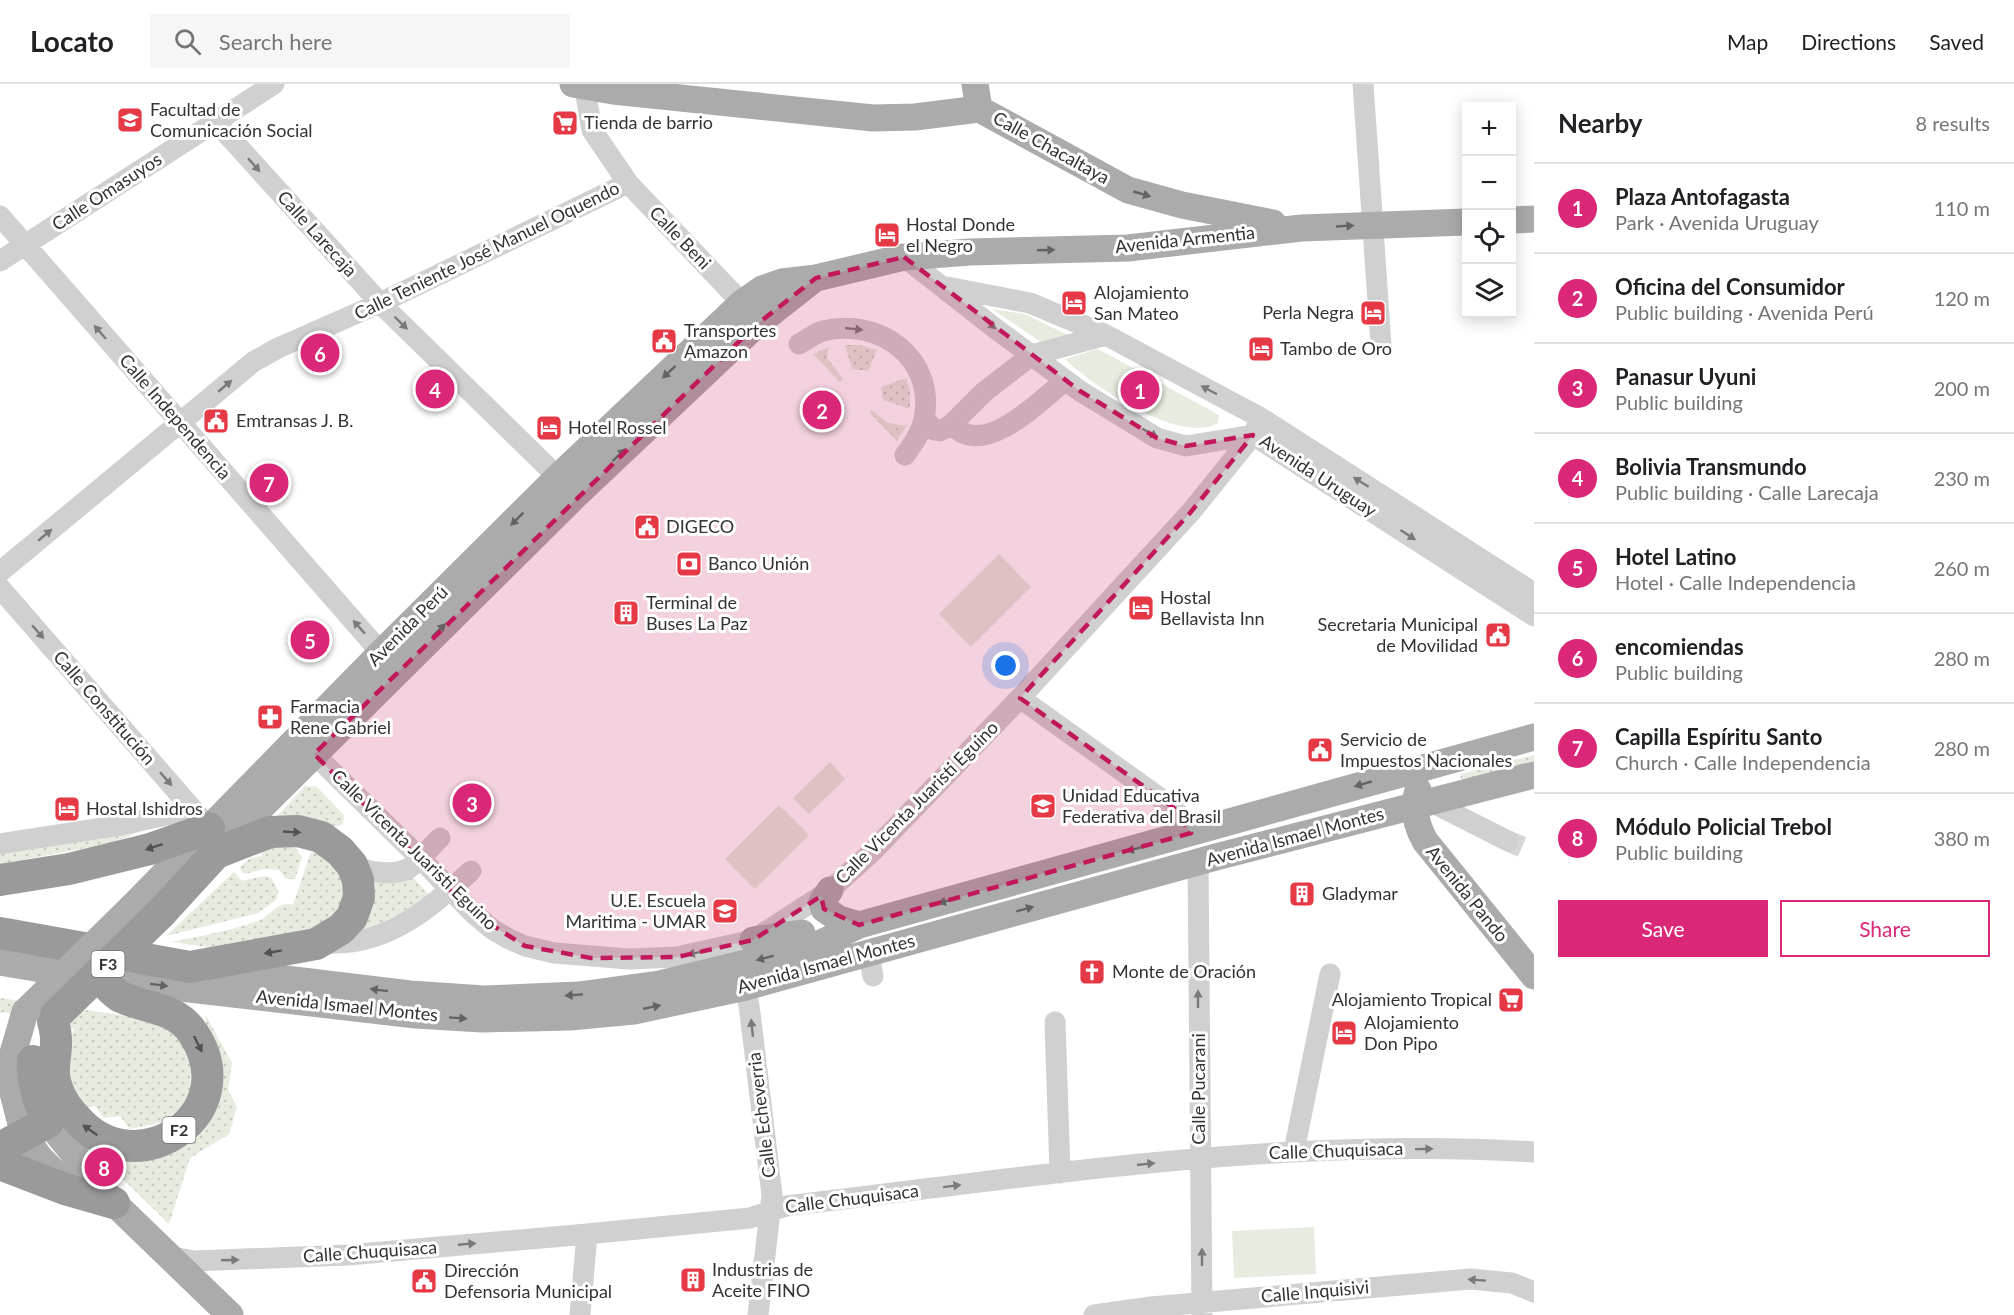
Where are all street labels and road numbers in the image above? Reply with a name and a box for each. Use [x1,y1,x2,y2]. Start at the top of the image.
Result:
street label: Calle Chacaltaya [989,106,1114,188]
street label: Calle Omasuyos [47,147,166,235]
street label: Calle Teniente José Manuel Oquendo [350,176,623,324]
street label: Calle Larecaja [273,186,362,281]
street label: Calle Beni [645,201,716,273]
street label: Avenida Armentia [1114,221,1256,257]
street label: Calle Independencia [115,349,236,484]
street label: Avenida Uruguay [1256,429,1382,522]
street label: Avenida Perú [363,581,452,670]
street label: Calle Constitución [49,646,160,769]
street label: Calle Vicenta Juaristi Eguino [830,716,1002,888]
street label: Calle Vicenta Juaristi Eguino [327,764,502,934]
street label: Avenida Ismael Montes [1204,802,1386,870]
street label: Avenida Pando [1422,841,1513,946]
street label: Avenida Ismael Montes [735,929,917,997]
road number: F3 [92,951,124,977]
street label: Avenida Ismael Montes [255,985,439,1026]
street label: Calle Pucarani [1187,1033,1209,1145]
street label: Calle Echeverria [742,1051,780,1179]
road number: F2 [162,1117,195,1143]
street label: Calle Chuquisaca [1268,1137,1404,1163]
street label: Calle Chuquisaca [784,1179,920,1217]
street label: Calle Chuquisaca [302,1235,438,1267]
street label: Calle Inquisivi [1260,1275,1370,1307]

